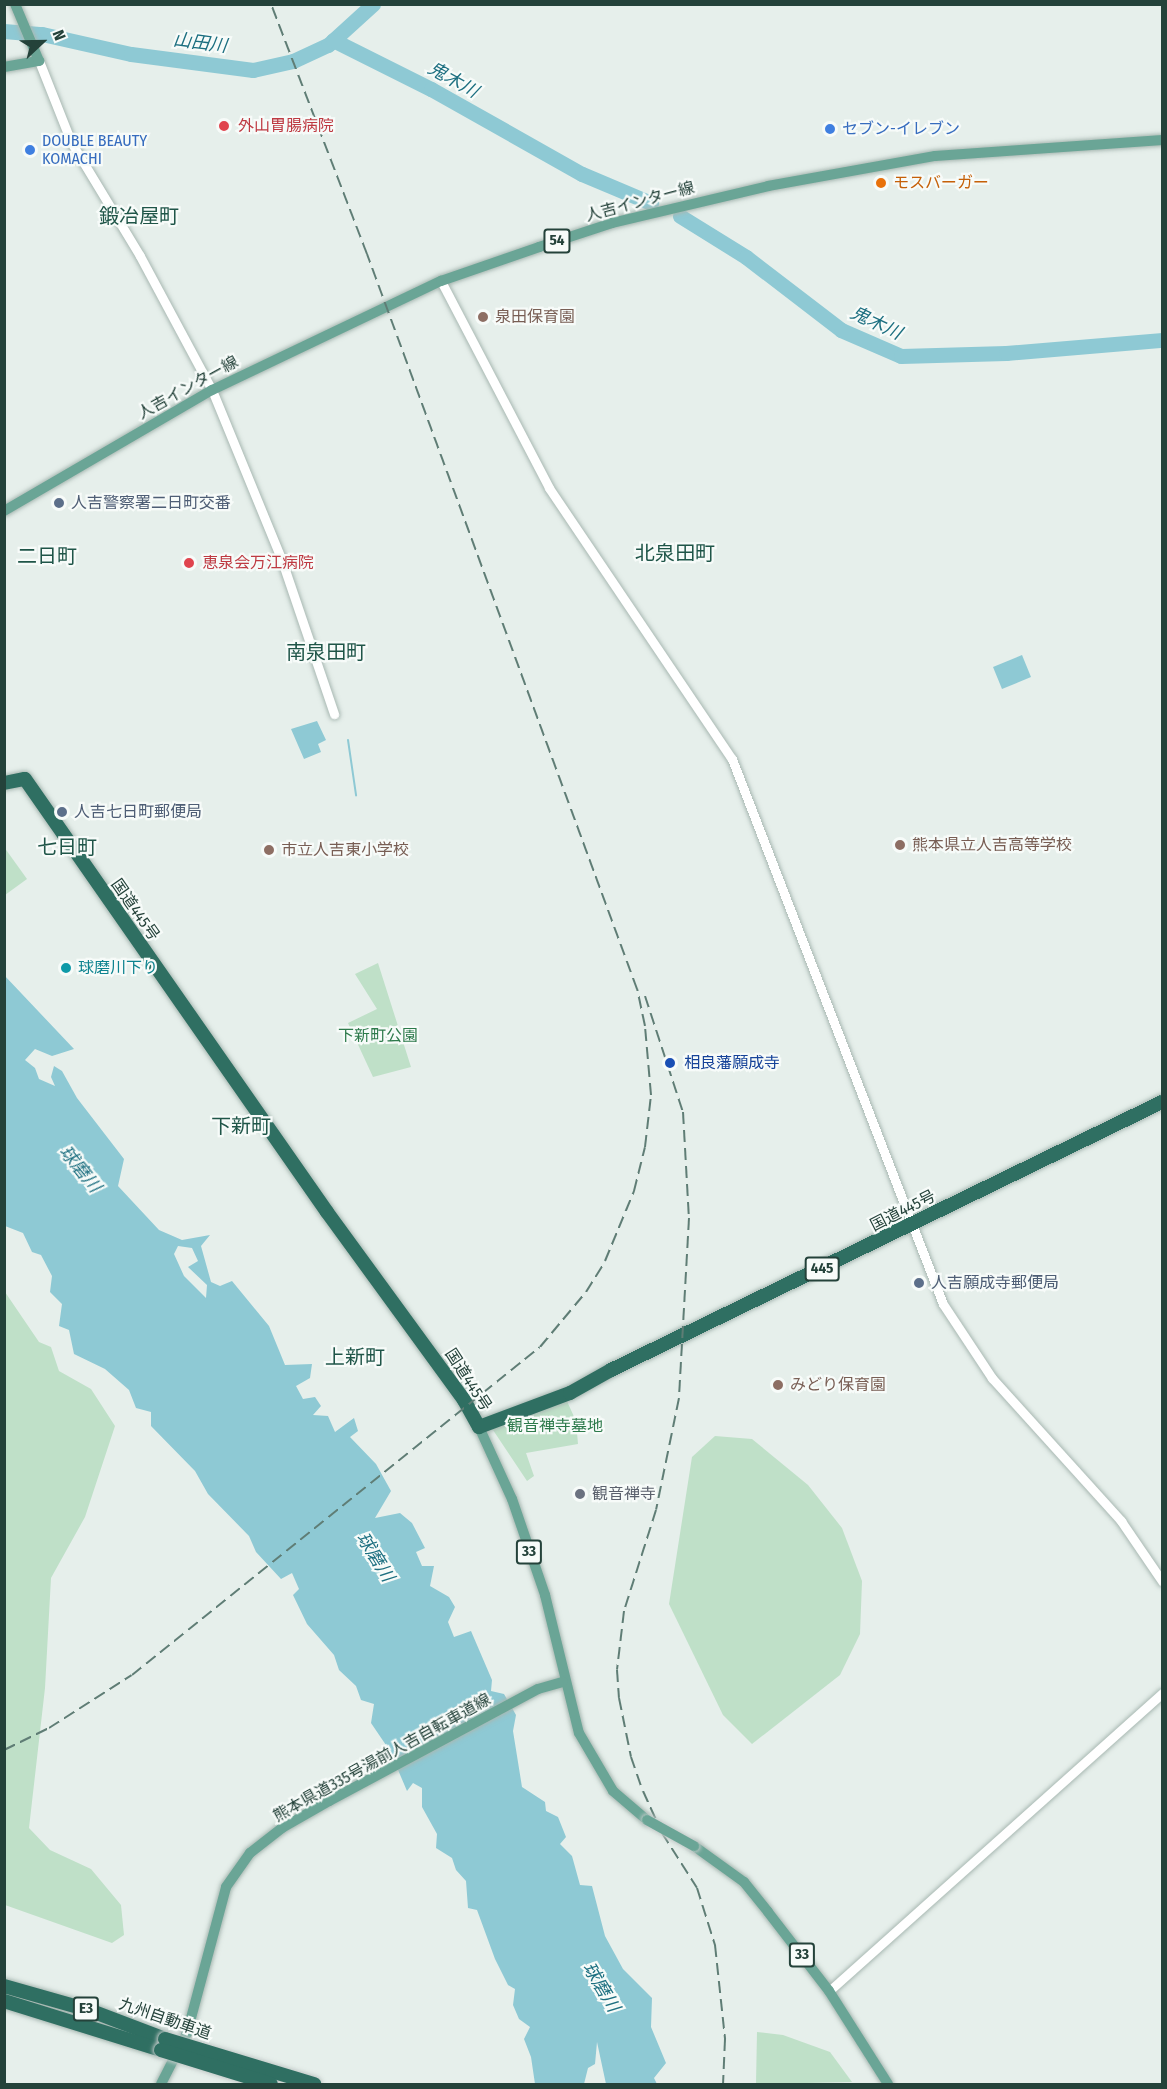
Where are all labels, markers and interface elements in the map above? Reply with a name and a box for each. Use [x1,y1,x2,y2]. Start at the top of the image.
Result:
north arrow [12,12,72,72]
text: N [49,27,70,43]
water label: 山田川 [172,29,228,57]
water label: 鬼木川 [424,57,482,103]
place label: 外山胃腸病院 [238,116,334,136]
marker: 外山胃腸病院 [215,117,233,135]
place label: セブン-イレブン [842,119,960,139]
marker: セブン-イレブン [823,122,837,136]
place label: DOUBLE BEAUTY KOMACHI [42,131,147,169]
marker: DOUBLE BEAUTY KOMACHI [23,143,37,157]
place label: モスバーガー [893,173,989,193]
marker: モスバーガー [874,176,888,190]
street label: 人吉インター線 [583,178,697,226]
district label: 鍛冶屋町 [99,204,179,228]
road number: 54 [542,229,572,253]
water label: 鬼木川 [847,302,905,344]
place label: 泉田保育園 [495,307,575,327]
marker: 泉田保育園 [476,310,490,324]
street label: 人吉インター線 [134,352,242,424]
place label: 人吉警察署二日町交番 [71,493,231,513]
marker: 人吉警察署二日町交番 [52,496,66,510]
district label: 北泉田町 [635,541,715,565]
district label: 二日町 [17,544,77,568]
place label: 恵泉会万江病院 [202,553,314,573]
marker: 恵泉会万江病院 [180,554,198,572]
district label: 南泉田町 [286,640,366,664]
place label: 人吉七日町郵便局 [74,802,202,822]
marker: 人吉七日町郵便局 [55,805,69,819]
district label: 七日町 [37,835,97,859]
place label: 熊本県立人吉高等学校 [912,835,1072,855]
marker: 熊本県立人吉高等学校 [893,838,907,852]
place label: 市立人吉東小学校 [281,840,409,860]
marker: 市立人吉東小学校 [262,843,276,857]
street label: 国道445号 [107,876,163,944]
place label: 球磨川下り [78,958,158,978]
marker: 球磨川下り [59,961,73,975]
park label: 下新町公園 [338,1026,418,1046]
place label: 相良藩願成寺 [684,1053,780,1073]
marker: 相良藩願成寺 [661,1054,679,1072]
district label: 下新町 [211,1114,271,1138]
water label: 球磨川 [55,1141,105,1197]
street label: 国道445号 [867,1186,939,1236]
road number: 445 [804,1257,840,1281]
place label: 人吉願成寺郵便局 [931,1273,1059,1293]
marker: 人吉願成寺郵便局 [912,1276,926,1290]
district label: 上新町 [325,1345,385,1369]
street label: 国道445号 [441,1345,495,1415]
place label: みどり保育園 [790,1375,886,1395]
marker: みどり保育園 [771,1378,785,1392]
park label: 観音禅寺墓地 [507,1416,603,1436]
place label: 観音禅寺 [592,1484,656,1504]
marker: 観音禅寺 [573,1487,587,1501]
water label: 球磨川 [352,1528,398,1586]
road number: 33 [516,1540,542,1564]
street label: 熊本県道335号湯前人吉自転車道線 [270,1690,494,1826]
road number: 33 [788,1943,816,1967]
water label: 球磨川 [578,1958,624,2016]
street label: 九州自動車道 [116,1994,214,2044]
road number: E3 [72,1997,100,2021]

